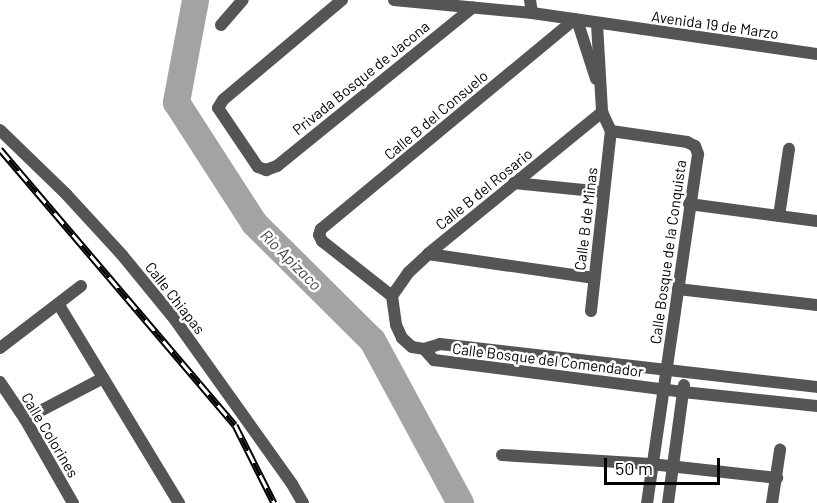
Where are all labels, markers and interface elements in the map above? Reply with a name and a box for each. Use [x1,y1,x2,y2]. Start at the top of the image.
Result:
street label: Avenida 19 de Marzo [650,7,780,43]
street label: Privada Bosque de Jacona [289,17,433,139]
street label: Calle B del Consuelo [380,66,492,164]
street label: Calle B del Rosario [432,144,536,234]
street label: Calle Bosque de la Conquista [646,159,690,345]
street label: Calle B de Minas [571,166,601,272]
water label: Río Apizaco [257,226,325,294]
street label: Calle Chiapas [141,258,209,338]
street label: Calle Bosque del Comendador [451,339,645,381]
street label: Calle Colorines [18,389,82,481]
scale bar [607,446,722,484]
text: 50 m [615,457,653,479]

